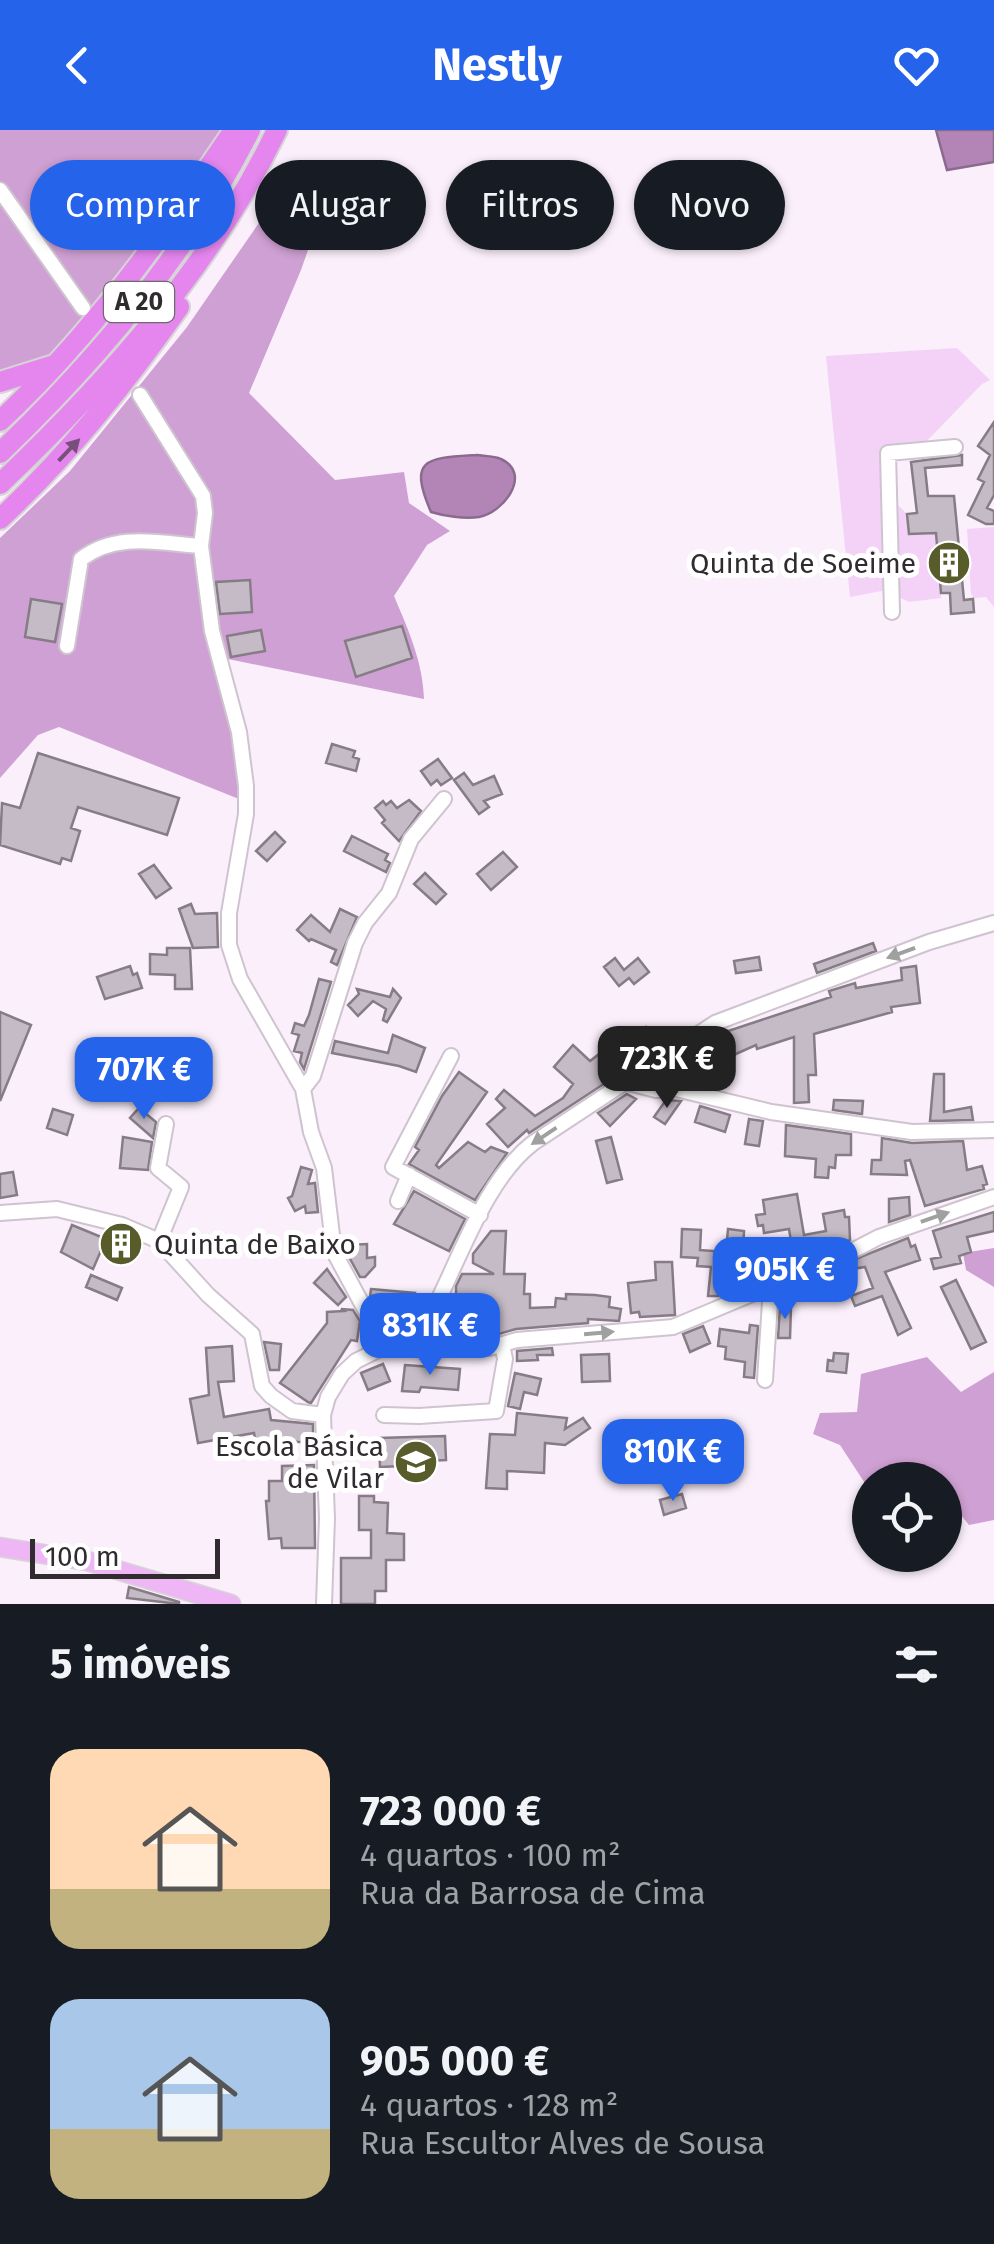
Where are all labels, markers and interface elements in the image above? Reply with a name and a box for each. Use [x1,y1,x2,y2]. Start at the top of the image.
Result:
icon: back [50,38,105,93]
text: Nestly [432,38,562,92]
icon: heart [889,38,944,93]
chip: Comprar [30,160,235,250]
chip: Alugar [255,160,426,250]
chip: Filtros [446,160,614,250]
chip: Novo [634,160,785,250]
road number: A 20 [104,282,174,322]
one-way arrow [57,438,80,462]
building icon: Quinta de Soeime [926,540,972,586]
place label: Quinta de Soeime [690,547,916,580]
one-way arrow [886,945,916,961]
pin: 723K € [586,1026,748,1111]
pin: 707K € [63,1037,225,1122]
text: 723K € [620,1039,714,1077]
text: 707K € [97,1050,191,1088]
one-way arrow [530,1127,557,1145]
one-way arrow [921,1209,951,1224]
building icon: Quinta de Baixo [98,1221,144,1267]
place label: Quinta de Baixo [154,1228,356,1261]
pin: 905K € [704,1237,866,1322]
text: 905K € [735,1250,835,1288]
pin: 831K € [349,1293,511,1378]
text: 831K € [382,1306,478,1344]
one-way arrow [583,1325,615,1341]
pin: 810K € [592,1419,754,1504]
place label: Escola Básica de Vilar [215,1430,384,1495]
text: 810K € [624,1432,722,1470]
school or university icon: Escola Básica de Vilar [393,1439,439,1485]
map controls [852,1462,962,1572]
button: locate [852,1462,962,1572]
scale bar [30,1534,220,1578]
text: 100 m [45,1540,120,1573]
icon: filters [889,1637,944,1692]
text: 5 imóveis [50,1639,231,1689]
text: 723 000 € [360,1786,541,1836]
icon: home [130,1789,250,1909]
text: 4 quartos · 100 m² [360,1836,620,1874]
text: Rua da Barrosa de Cima [360,1874,706,1912]
text: 905 000 € [360,2036,549,2086]
icon: home [130,2039,250,2159]
text: 4 quartos · 128 m² [360,2086,618,2124]
text: Rua Escultor Alves de Sousa [360,2124,765,2162]

